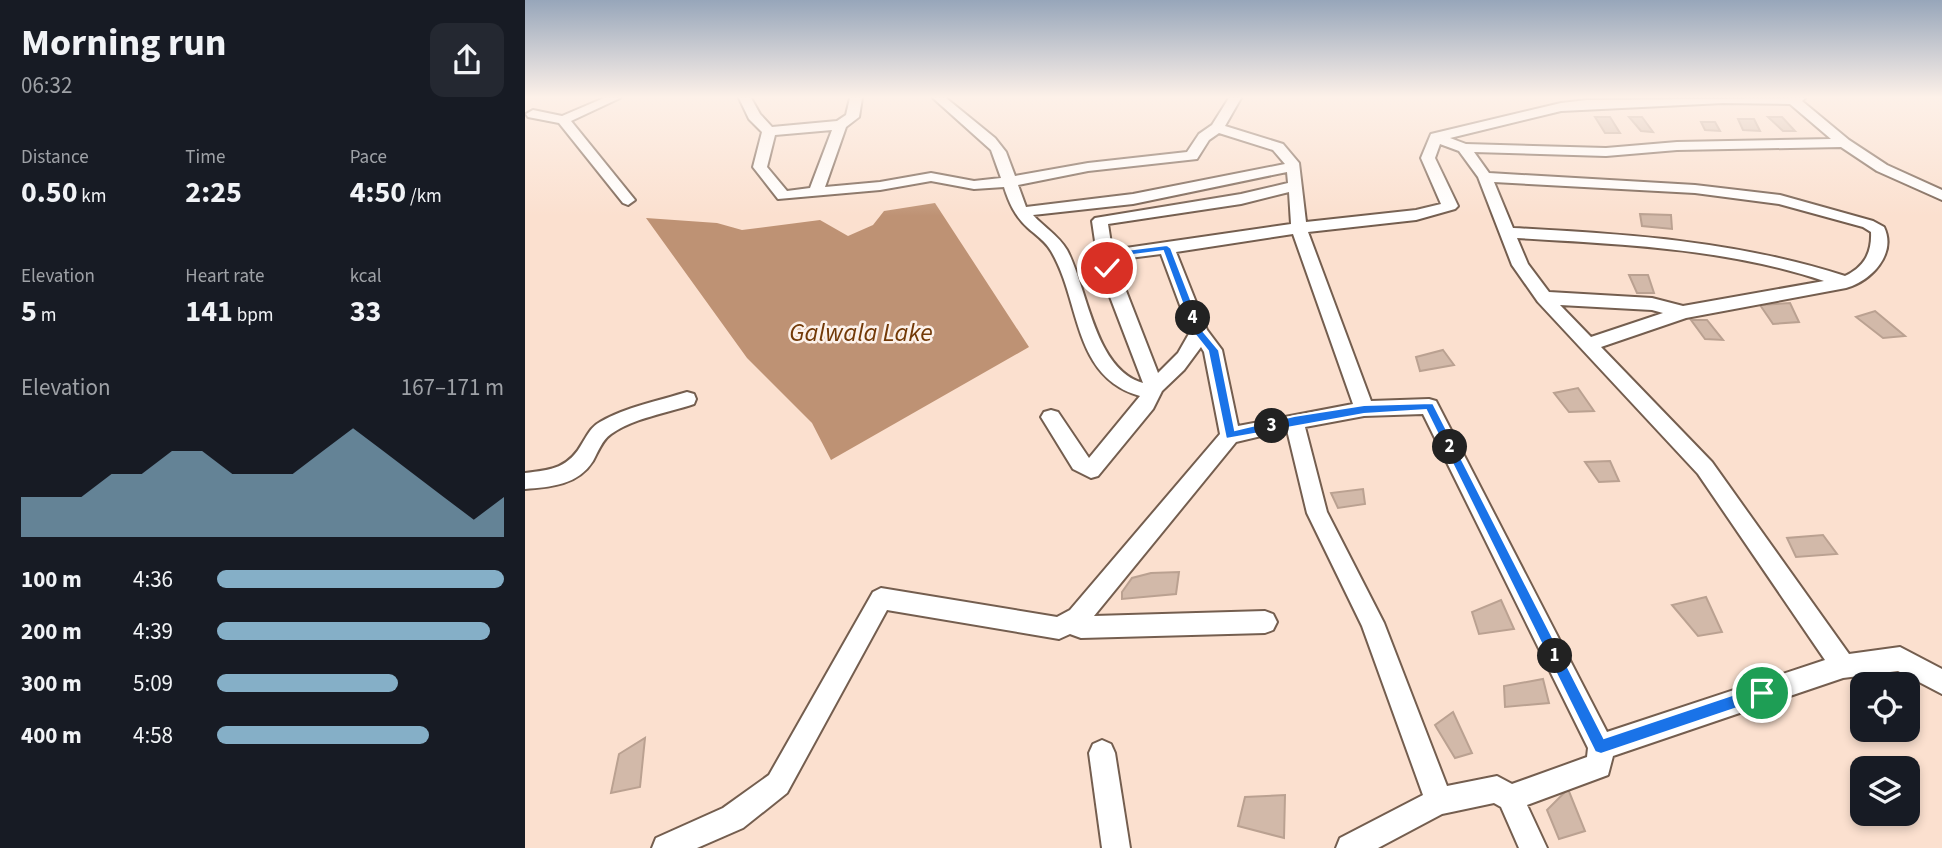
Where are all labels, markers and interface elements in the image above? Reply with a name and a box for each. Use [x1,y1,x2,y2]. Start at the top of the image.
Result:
text: Morning run [21,16,226,70]
button: share [430,23,504,97]
text: 06:32 [21,69,72,102]
text: Distance [21,144,89,171]
text: Time [185,144,225,171]
text: Pace [350,144,387,171]
text: 0.50 [21,171,78,214]
text: 2:25 [185,171,242,214]
text: 4:50 [350,171,406,214]
text: km [78,183,107,210]
text: /km [406,183,442,210]
pin [1077,238,1137,298]
icon: check [1088,249,1126,287]
text: Elevation [21,263,95,290]
text: Heart rate [185,263,264,290]
text: kcal [350,263,382,290]
text: 5 [21,290,37,333]
text: 141 [185,290,233,333]
text: 33 [350,290,381,333]
pin: 4 [1175,300,1211,336]
text: m [37,302,56,329]
text: bpm [233,302,273,329]
text: 4 [1187,304,1198,331]
water label: Galwala Lake [789,314,933,351]
text: Elevation [21,371,111,404]
text: 167–171 m [401,371,504,404]
pin: 3 [1255,408,1289,444]
text: 3 [1266,412,1277,439]
pin: 2 [1433,430,1467,464]
text: 2 [1444,433,1455,460]
text: 100 m [21,563,82,596]
text: 4:36 [133,563,173,596]
text: 200 m [21,615,82,648]
text: 4:39 [133,615,173,648]
pin: 1 [1537,638,1573,674]
text: 1 [1549,642,1560,669]
pin [1732,663,1792,723]
text: 300 m [21,667,82,700]
text: 5:09 [133,667,173,700]
map controls [1850,672,1920,826]
button: locate [1850,672,1920,742]
icon: arrive [1743,674,1781,712]
text: 400 m [21,719,82,752]
text: 4:58 [133,719,173,752]
button: layers [1850,756,1920,826]

